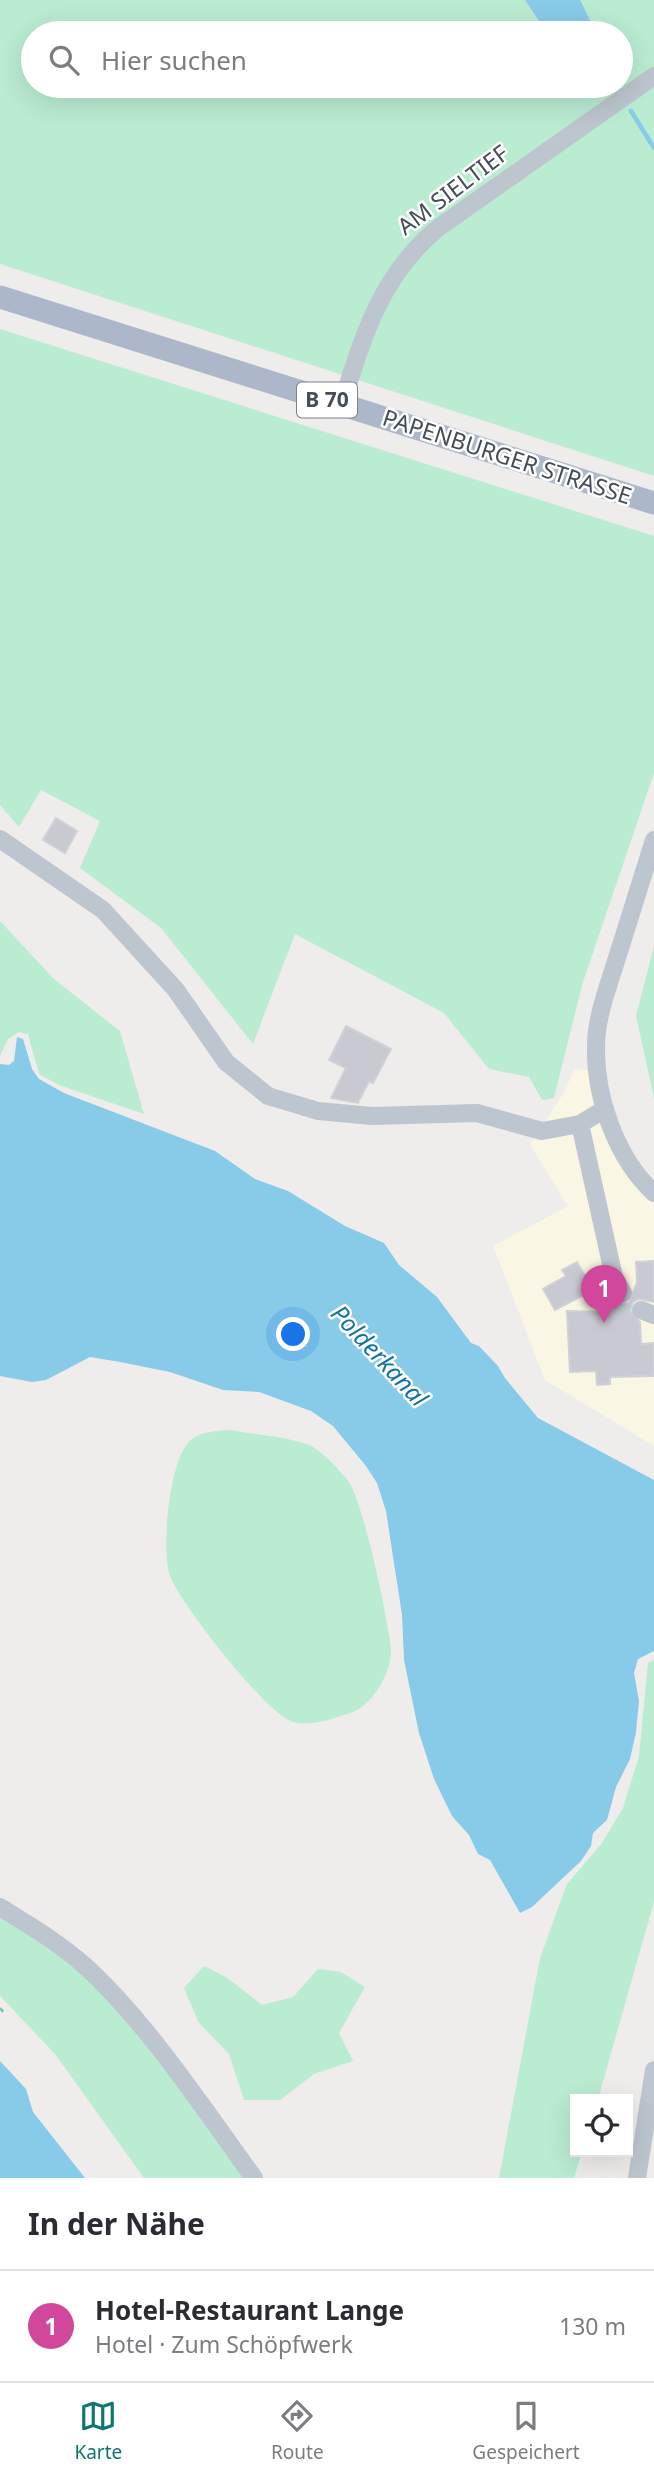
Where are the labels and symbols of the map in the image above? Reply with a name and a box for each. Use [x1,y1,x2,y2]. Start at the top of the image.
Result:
street label: AM SIELTIEF [390,137,515,242]
road number: B 70 [297,382,357,418]
street label: PAPENBURGER STRASSE [379,401,636,511]
pin: 1 [581,1265,627,1323]
water label: Polderkanal [324,1297,436,1414]
your location [276,1317,310,1351]

